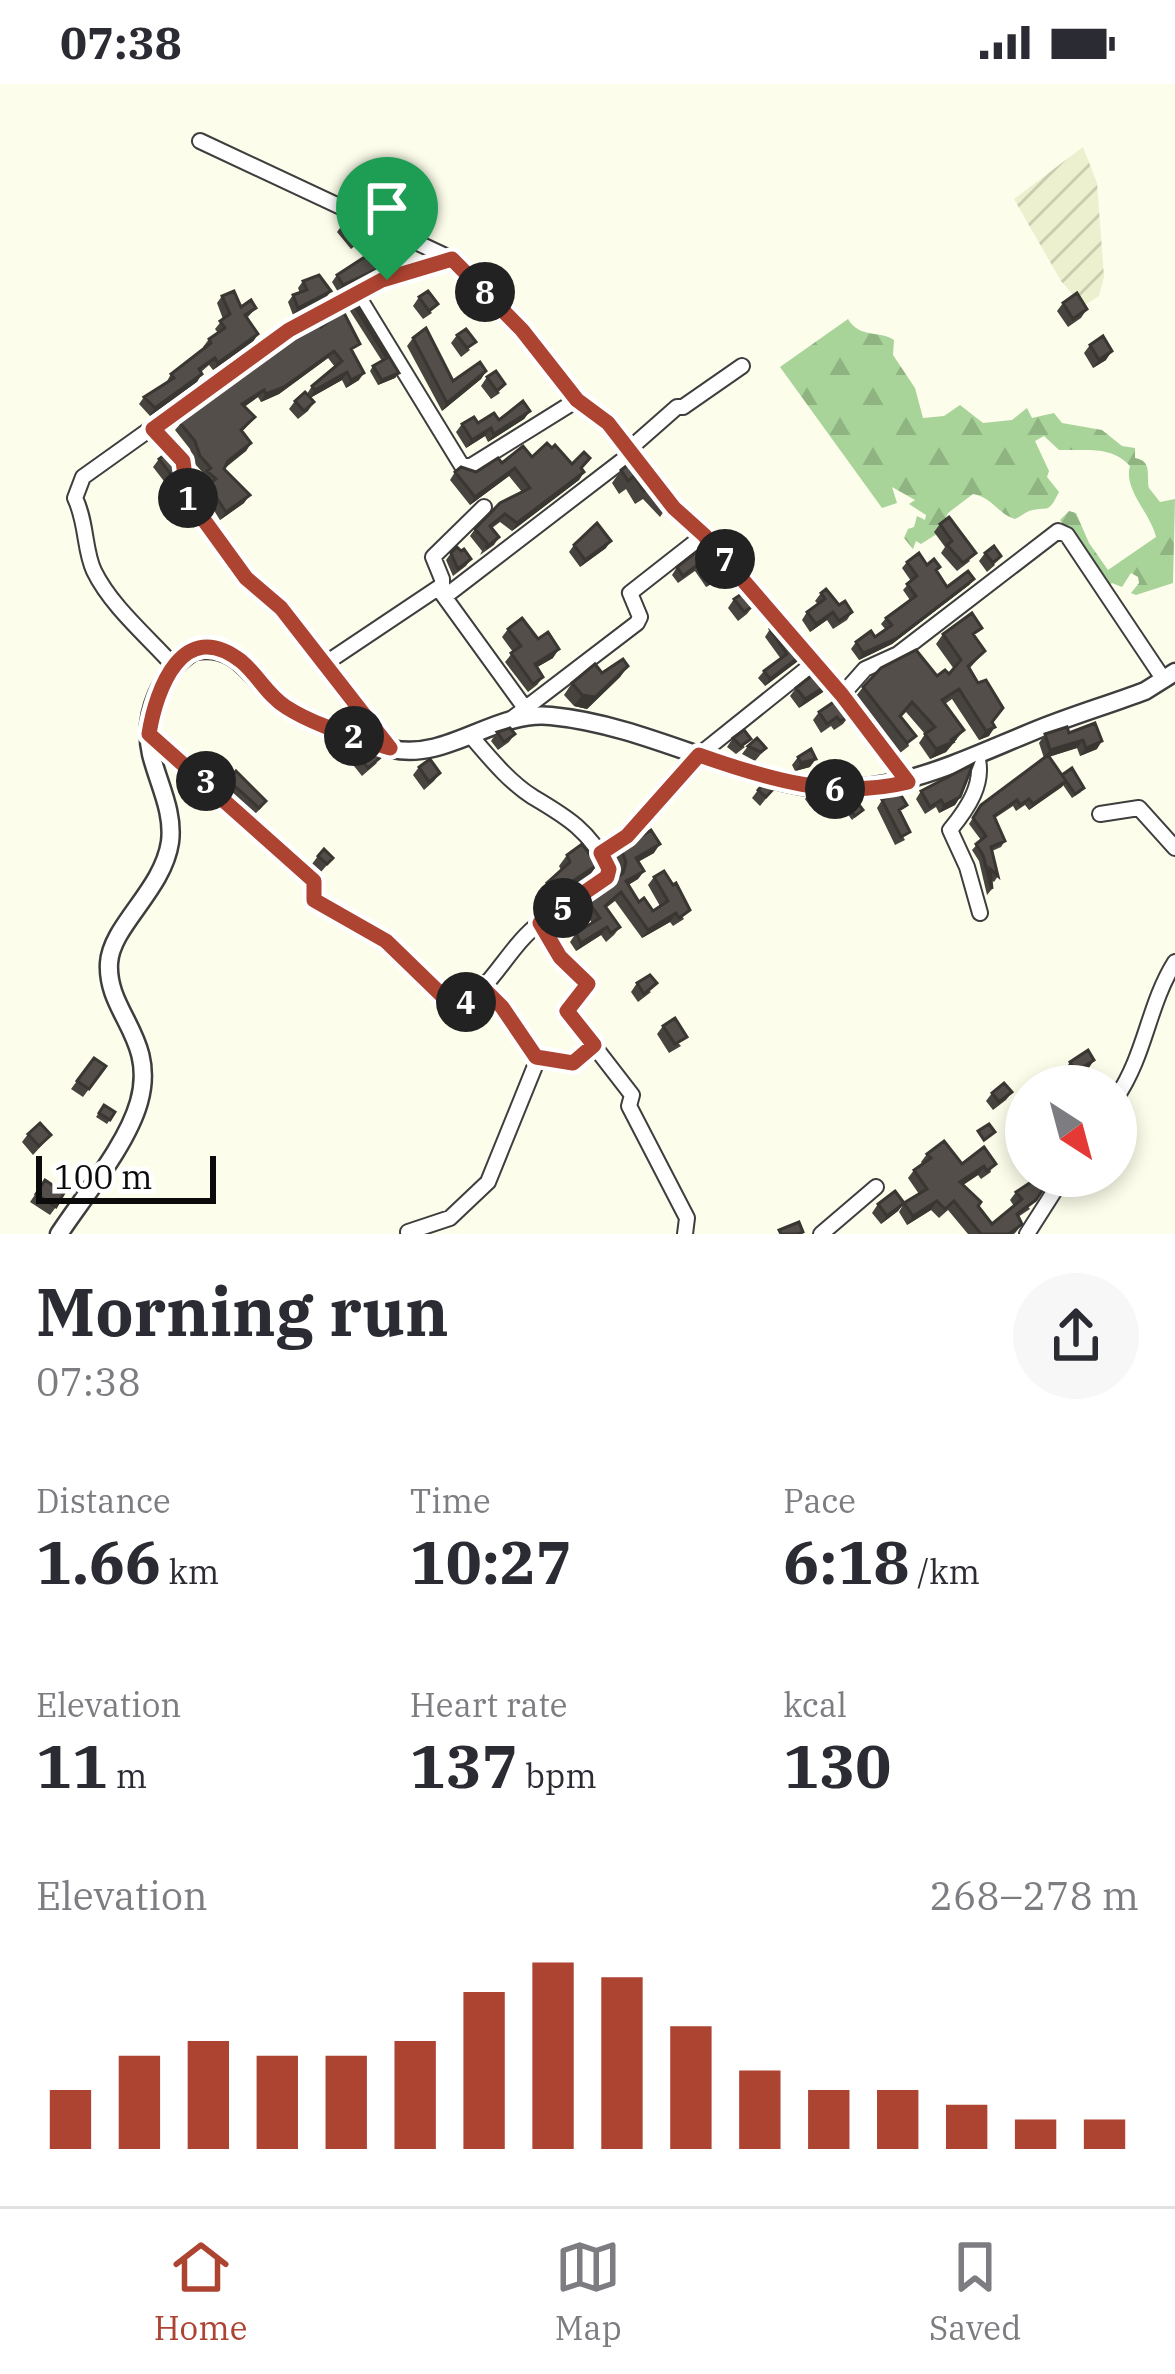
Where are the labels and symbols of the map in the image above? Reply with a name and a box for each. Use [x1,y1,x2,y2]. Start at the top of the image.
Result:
pin [336,157,438,280]
pin: 8 [455,262,515,322]
pin: 1 [158,468,218,528]
pin: 7 [695,529,755,589]
pin: 2 [324,706,384,766]
pin: 3 [176,751,236,811]
pin: 6 [805,759,865,819]
pin: 5 [533,878,593,938]
pin: 4 [436,972,496,1032]
north arrow [1005,1065,1137,1197]
scale bar [36,1150,216,1203]

